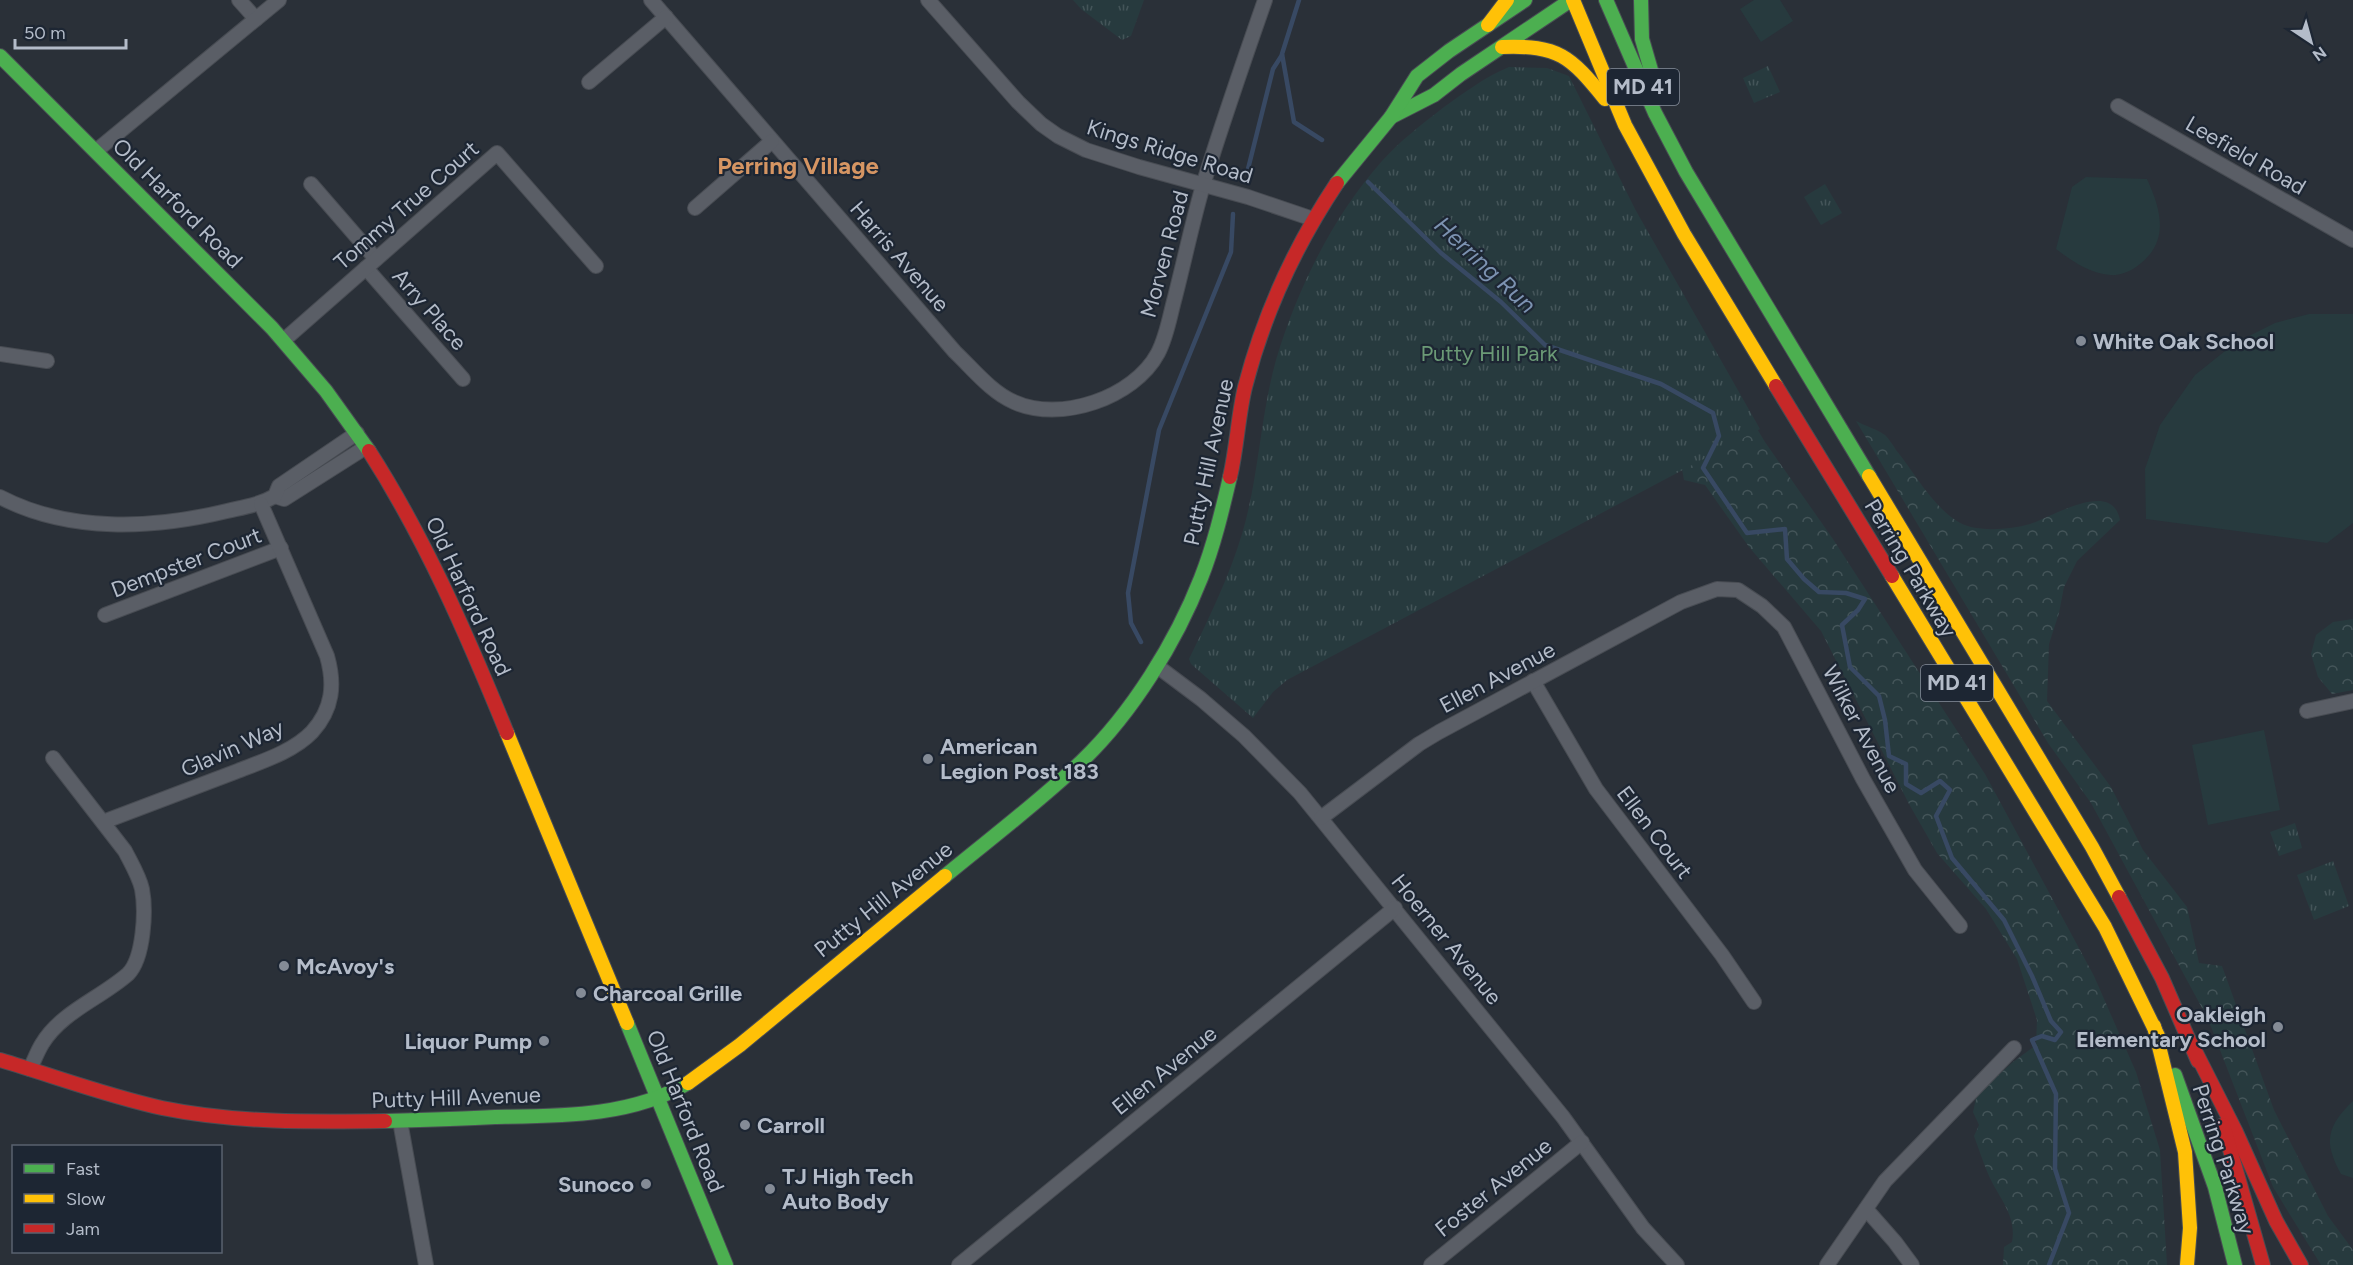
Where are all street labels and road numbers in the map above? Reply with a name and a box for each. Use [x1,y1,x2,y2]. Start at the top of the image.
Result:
road number: MD 41 [1607,69,1679,105]
street label: Leefield Road [2181,110,2311,201]
street label: Kings Ridge Road [1084,113,1256,190]
street label: Old Harford Road [107,133,248,274]
street label: Tommy True Court [329,135,484,276]
street label: Morven Road [1135,188,1194,321]
street label: Harris Avenue [844,195,955,317]
street label: Arry Place [387,263,472,356]
street label: Putty Hill Avenue [1178,376,1239,548]
street label: Perring Parkway [1859,494,1963,643]
street label: Old Harford Road [420,512,517,680]
street label: Dempster Court [107,521,265,604]
street label: Ellen Avenue [1435,636,1560,719]
street label: Wilker Avenue [1817,661,1907,798]
road number: MD 41 [1921,665,1993,701]
street label: Glavin Way [177,714,288,783]
street label: Ellen Court [1611,781,1698,884]
street label: Putty Hill Avenue [809,835,958,963]
street label: Hoerner Avenue [1386,869,1508,1010]
street label: Ellen Avenue [1107,1020,1222,1121]
street label: Old Harford Road [641,1026,730,1196]
street label: Putty Hill Avenue [371,1081,541,1114]
street label: Perring Parkway [2186,1081,2261,1238]
street label: Foster Avenue [1429,1132,1557,1243]

